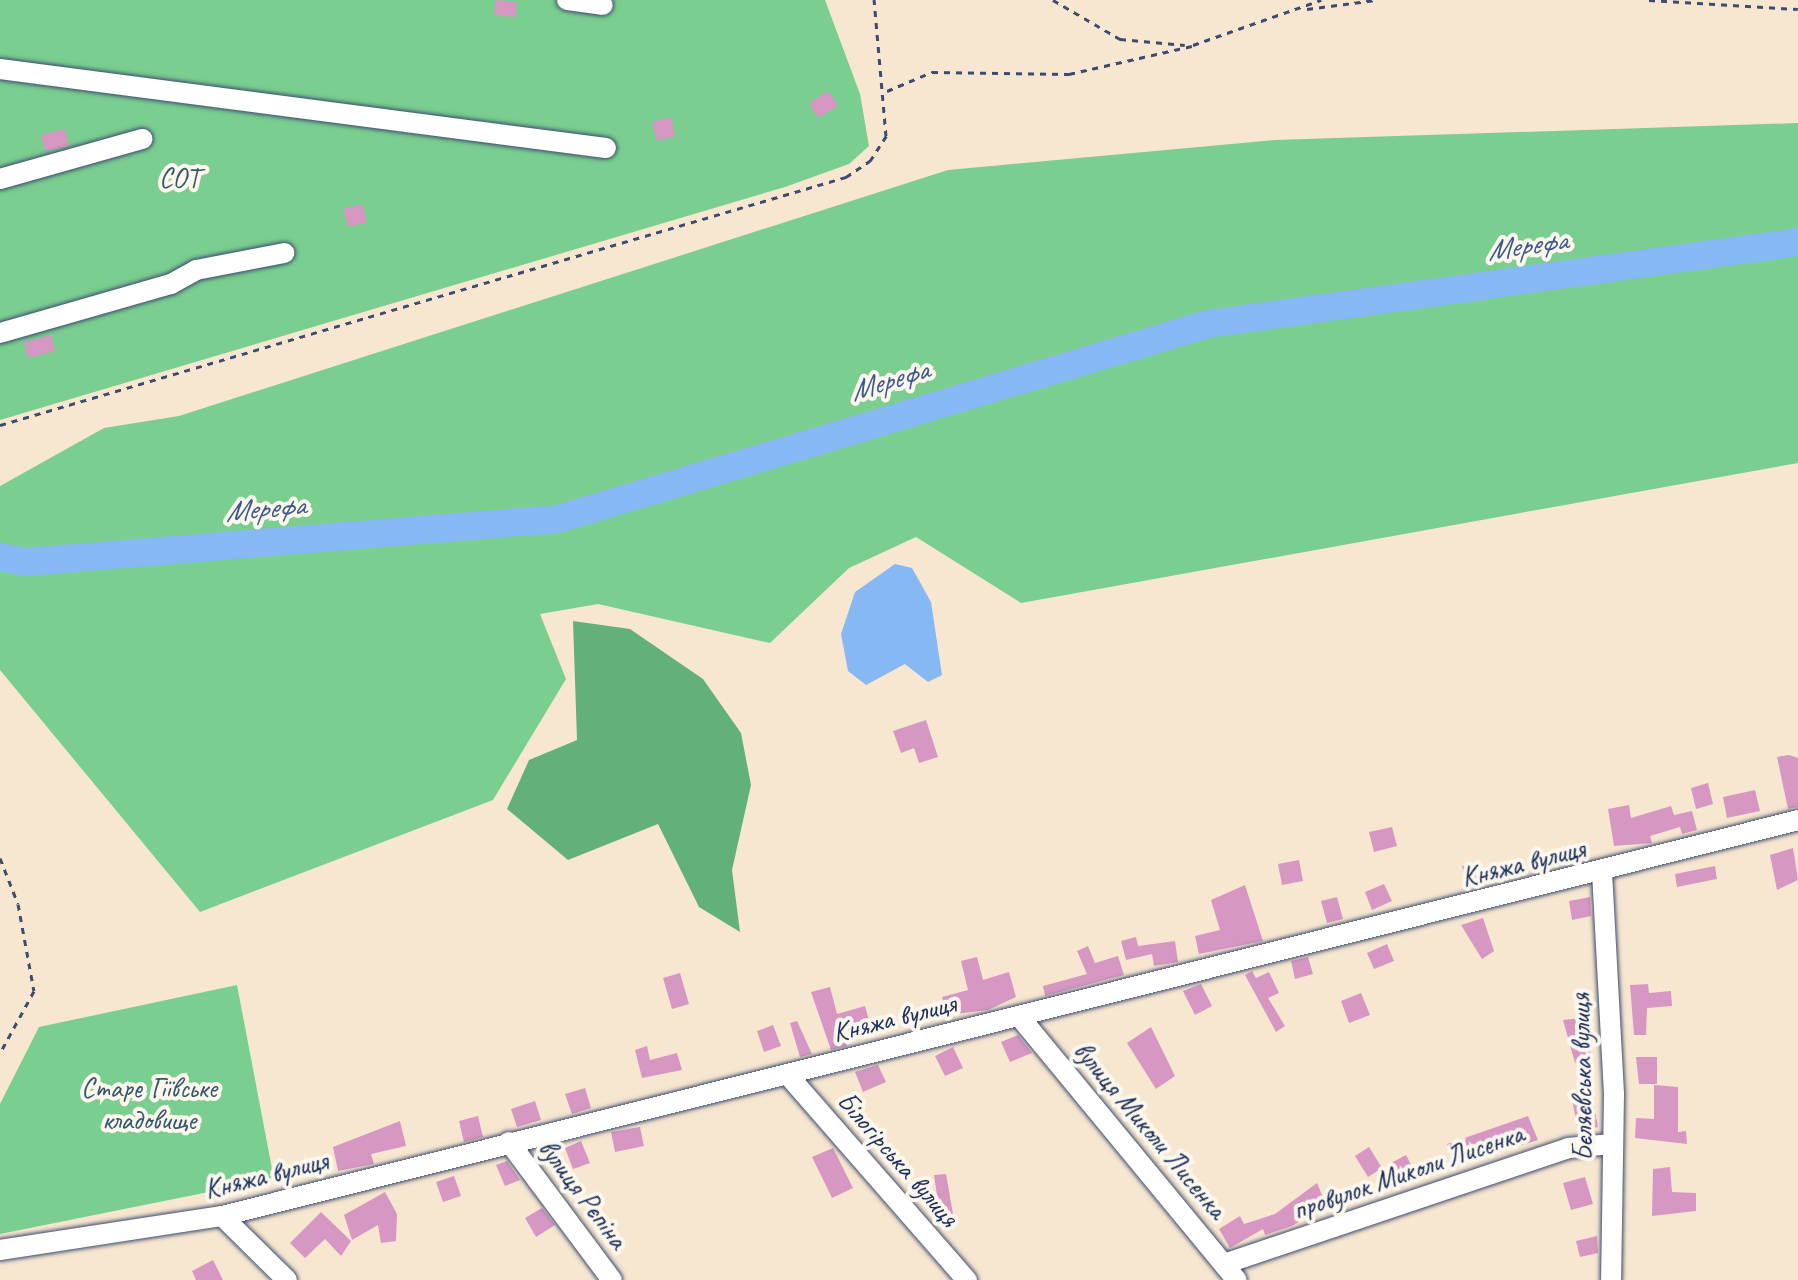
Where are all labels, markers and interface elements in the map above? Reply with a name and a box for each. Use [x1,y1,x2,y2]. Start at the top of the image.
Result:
park label: СОТ [159,161,199,195]
water label: Мерефа [1485,222,1569,268]
water label: Мерефа [845,351,933,409]
water label: Мерефа [223,487,307,529]
street label: Княжа вулиця [1457,831,1589,895]
street label: Княжа вулиця [828,986,960,1050]
street label: Бєляєвська вулиця [1564,992,1600,1162]
street label: вулиця Миколи Лисенка [1066,1035,1234,1225]
park label: Старе Гіївське кладовище [82,1071,216,1137]
street label: Білогірська вулиця [830,1084,966,1234]
street label: провулок Миколи Лисенка [1289,1117,1527,1227]
street label: вулиця Рєпіна [531,1133,635,1255]
street label: Княжа вулиця [200,1143,332,1207]

